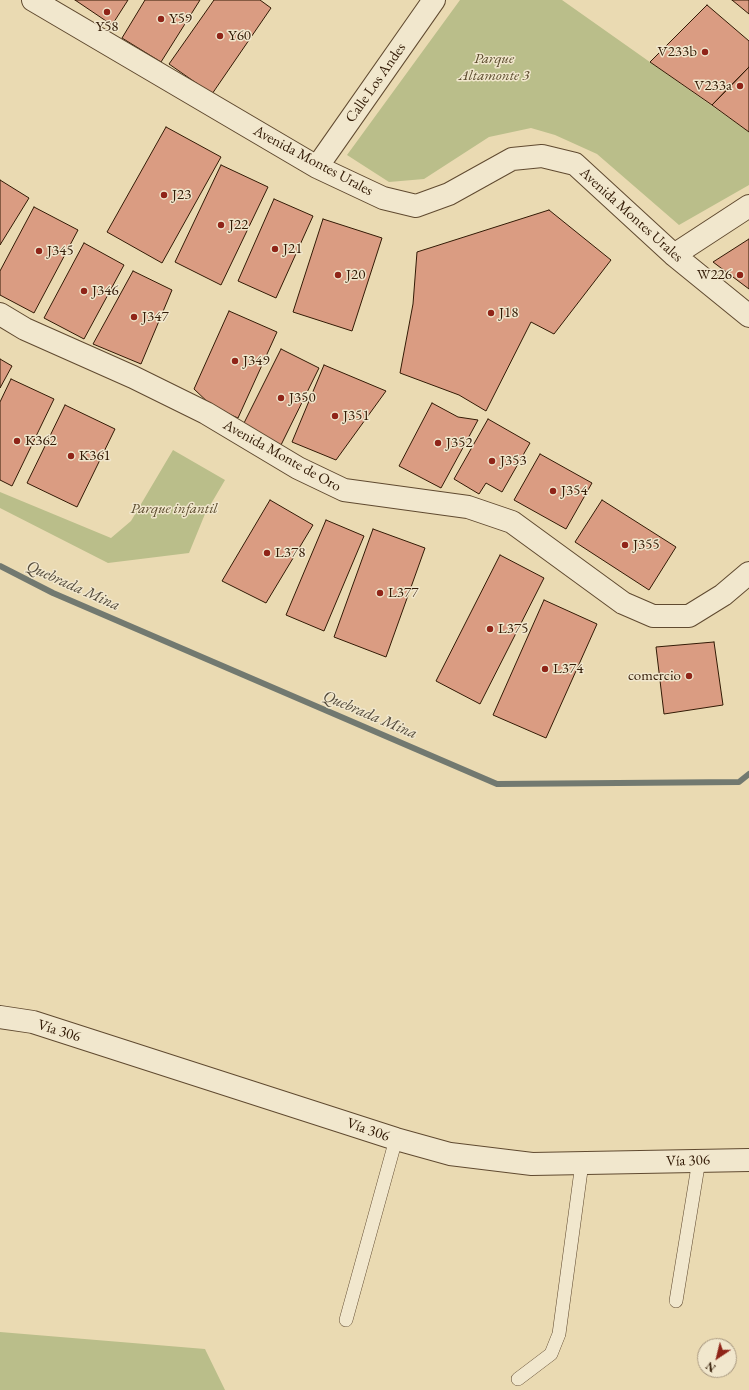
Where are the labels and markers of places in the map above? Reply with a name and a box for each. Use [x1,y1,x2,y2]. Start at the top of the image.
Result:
marker: Y58 [102,7,112,17]
place label: Y59 [169,10,192,28]
marker: Y59 [156,14,166,24]
place label: Y58 [95,18,119,36]
place label: Y60 [228,27,251,45]
marker: Y60 [215,31,225,41]
place label: V233b [658,43,697,61]
marker: V233b [700,47,710,57]
place label: V233a [694,77,732,95]
marker: V233a [735,81,745,91]
place label: J23 [172,186,191,204]
marker: J23 [159,190,169,200]
place label: J22 [229,216,248,234]
marker: J22 [216,220,226,230]
place label: J21 [283,240,302,258]
place label: J345 [47,242,74,260]
marker: J21 [270,244,280,254]
marker: J345 [34,246,44,256]
place label: J20 [346,266,365,284]
place label: W226 [697,266,732,284]
marker: J20 [333,270,343,280]
marker: W226 [735,270,745,280]
place label: J346 [92,282,119,300]
marker: J346 [79,286,89,296]
place label: J18 [499,304,518,322]
place label: J347 [142,308,169,326]
marker: J18 [486,308,496,318]
marker: J347 [129,312,139,322]
place label: J349 [243,352,270,370]
marker: J349 [230,356,240,366]
place label: J350 [289,389,316,407]
marker: J350 [276,393,286,403]
place label: J351 [343,407,370,425]
marker: J351 [330,411,340,421]
place label: K362 [25,432,57,450]
place label: J352 [446,434,473,452]
marker: K362 [12,436,22,446]
marker: J352 [433,438,443,448]
place label: K361 [79,447,111,465]
marker: K361 [66,451,76,461]
place label: J353 [500,452,527,470]
marker: J353 [487,456,497,466]
place label: J354 [561,482,588,500]
marker: J354 [548,486,558,496]
place label: J355 [633,536,660,554]
marker: J355 [620,540,630,550]
place label: L378 [275,544,305,562]
marker: L378 [262,548,272,558]
place label: L377 [388,584,418,602]
marker: L377 [375,588,385,598]
place label: L375 [498,620,528,638]
marker: L375 [485,624,495,634]
place label: L374 [553,660,583,678]
marker: L374 [540,664,550,674]
place label: comercio [628,667,681,685]
marker: comercio [684,671,694,681]

